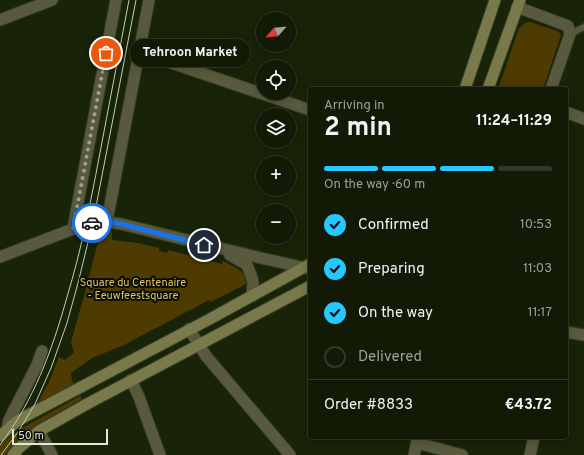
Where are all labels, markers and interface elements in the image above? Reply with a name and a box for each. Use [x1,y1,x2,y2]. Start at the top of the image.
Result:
north arrow [256,12,296,52]
map controls [256,12,296,244]
pin [89,36,123,70]
callout: Tehroon Market [130,39,250,67]
icon: bag [95,42,117,64]
text: Tehroon Market [143,45,237,61]
button: locate [256,60,296,100]
text: Arriving in [324,98,385,114]
button: layers [256,108,296,148]
text: 2 min [324,112,392,145]
text: 11:24–11:29 [476,112,552,131]
button: + [256,156,296,196]
text: On the way · 60 m [324,177,425,193]
courier [72,203,112,243]
button: − [256,204,296,244]
icon: car [81,212,103,234]
icon: check [324,214,346,236]
text: Confirmed [358,216,429,235]
text: 10:53 [520,217,552,233]
pin [187,228,221,262]
icon: home [193,234,215,256]
icon: check [324,258,346,280]
text: Preparing [358,260,425,279]
text: 11:03 [523,261,552,277]
park label: Square du Centenaire - Eeuwfeestsquare [80,276,186,303]
icon: check [324,302,346,324]
text: On the way [358,304,433,323]
text: 11:17 [528,305,552,321]
text: Delivered [358,348,422,367]
text: Order #8833 [324,396,413,415]
text: €43.72 [505,396,552,415]
scale bar [12,427,108,446]
text: 50 m [18,429,44,443]

